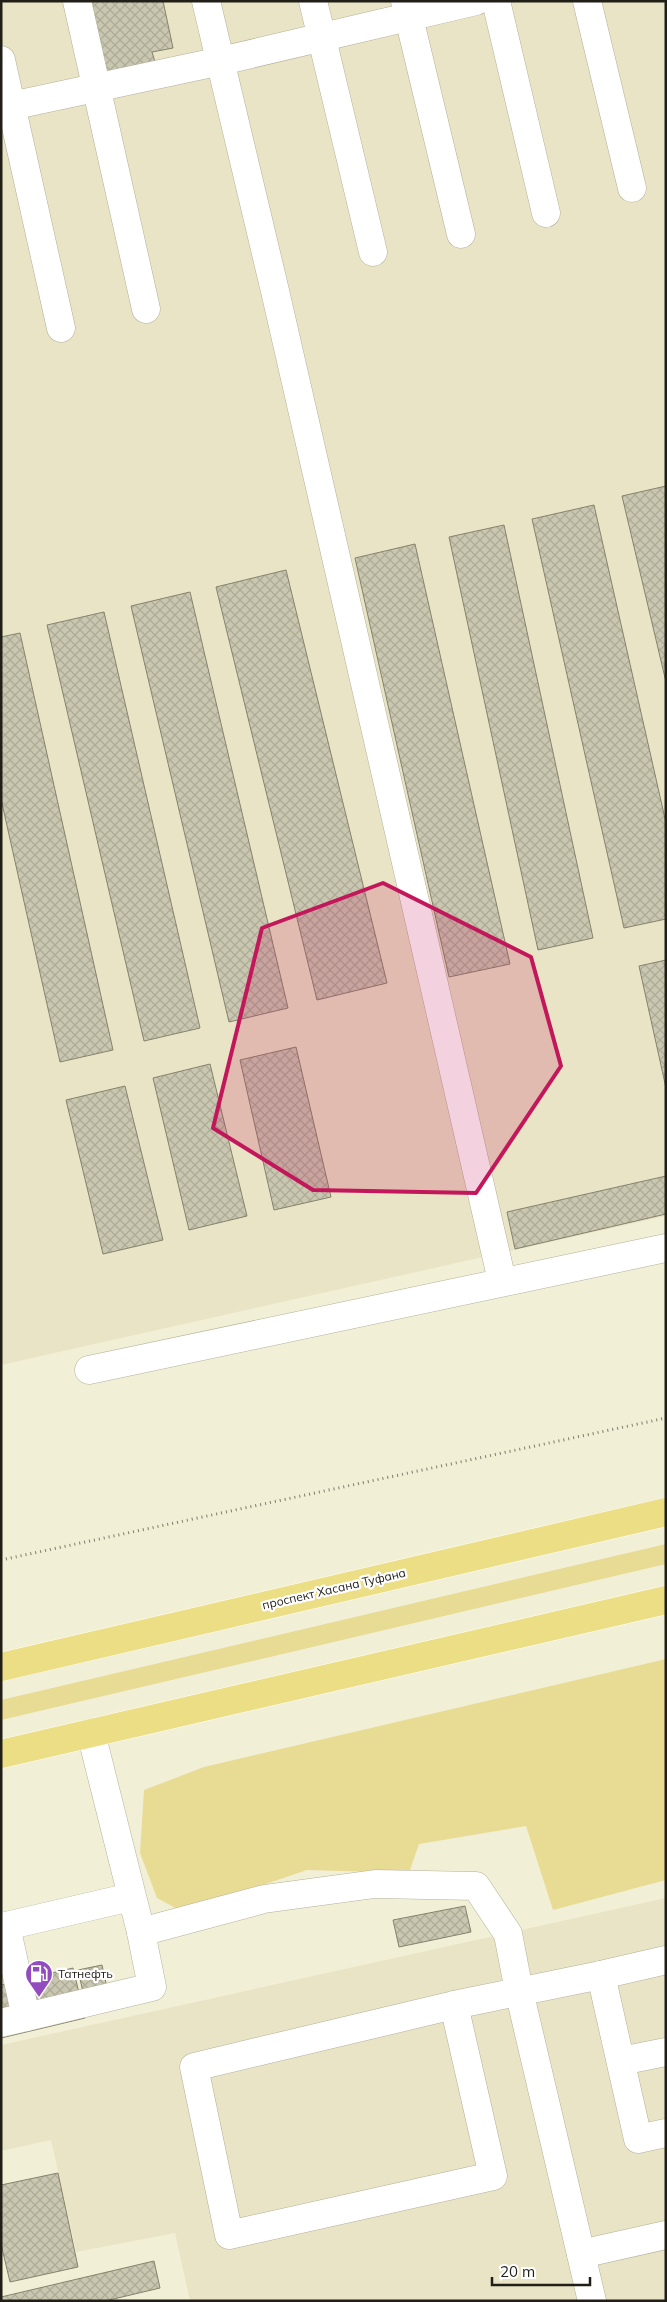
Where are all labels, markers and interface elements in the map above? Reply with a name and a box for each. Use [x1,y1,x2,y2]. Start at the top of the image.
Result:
street label: проспект Хасана Туфана [261,1565,407,1612]
fuel station icon: Татнефть [24,1959,54,1998]
place label: Татнефть [58,1966,113,1981]
scale bar [492,2254,590,2286]
text: 20 m [500,2262,535,2281]

